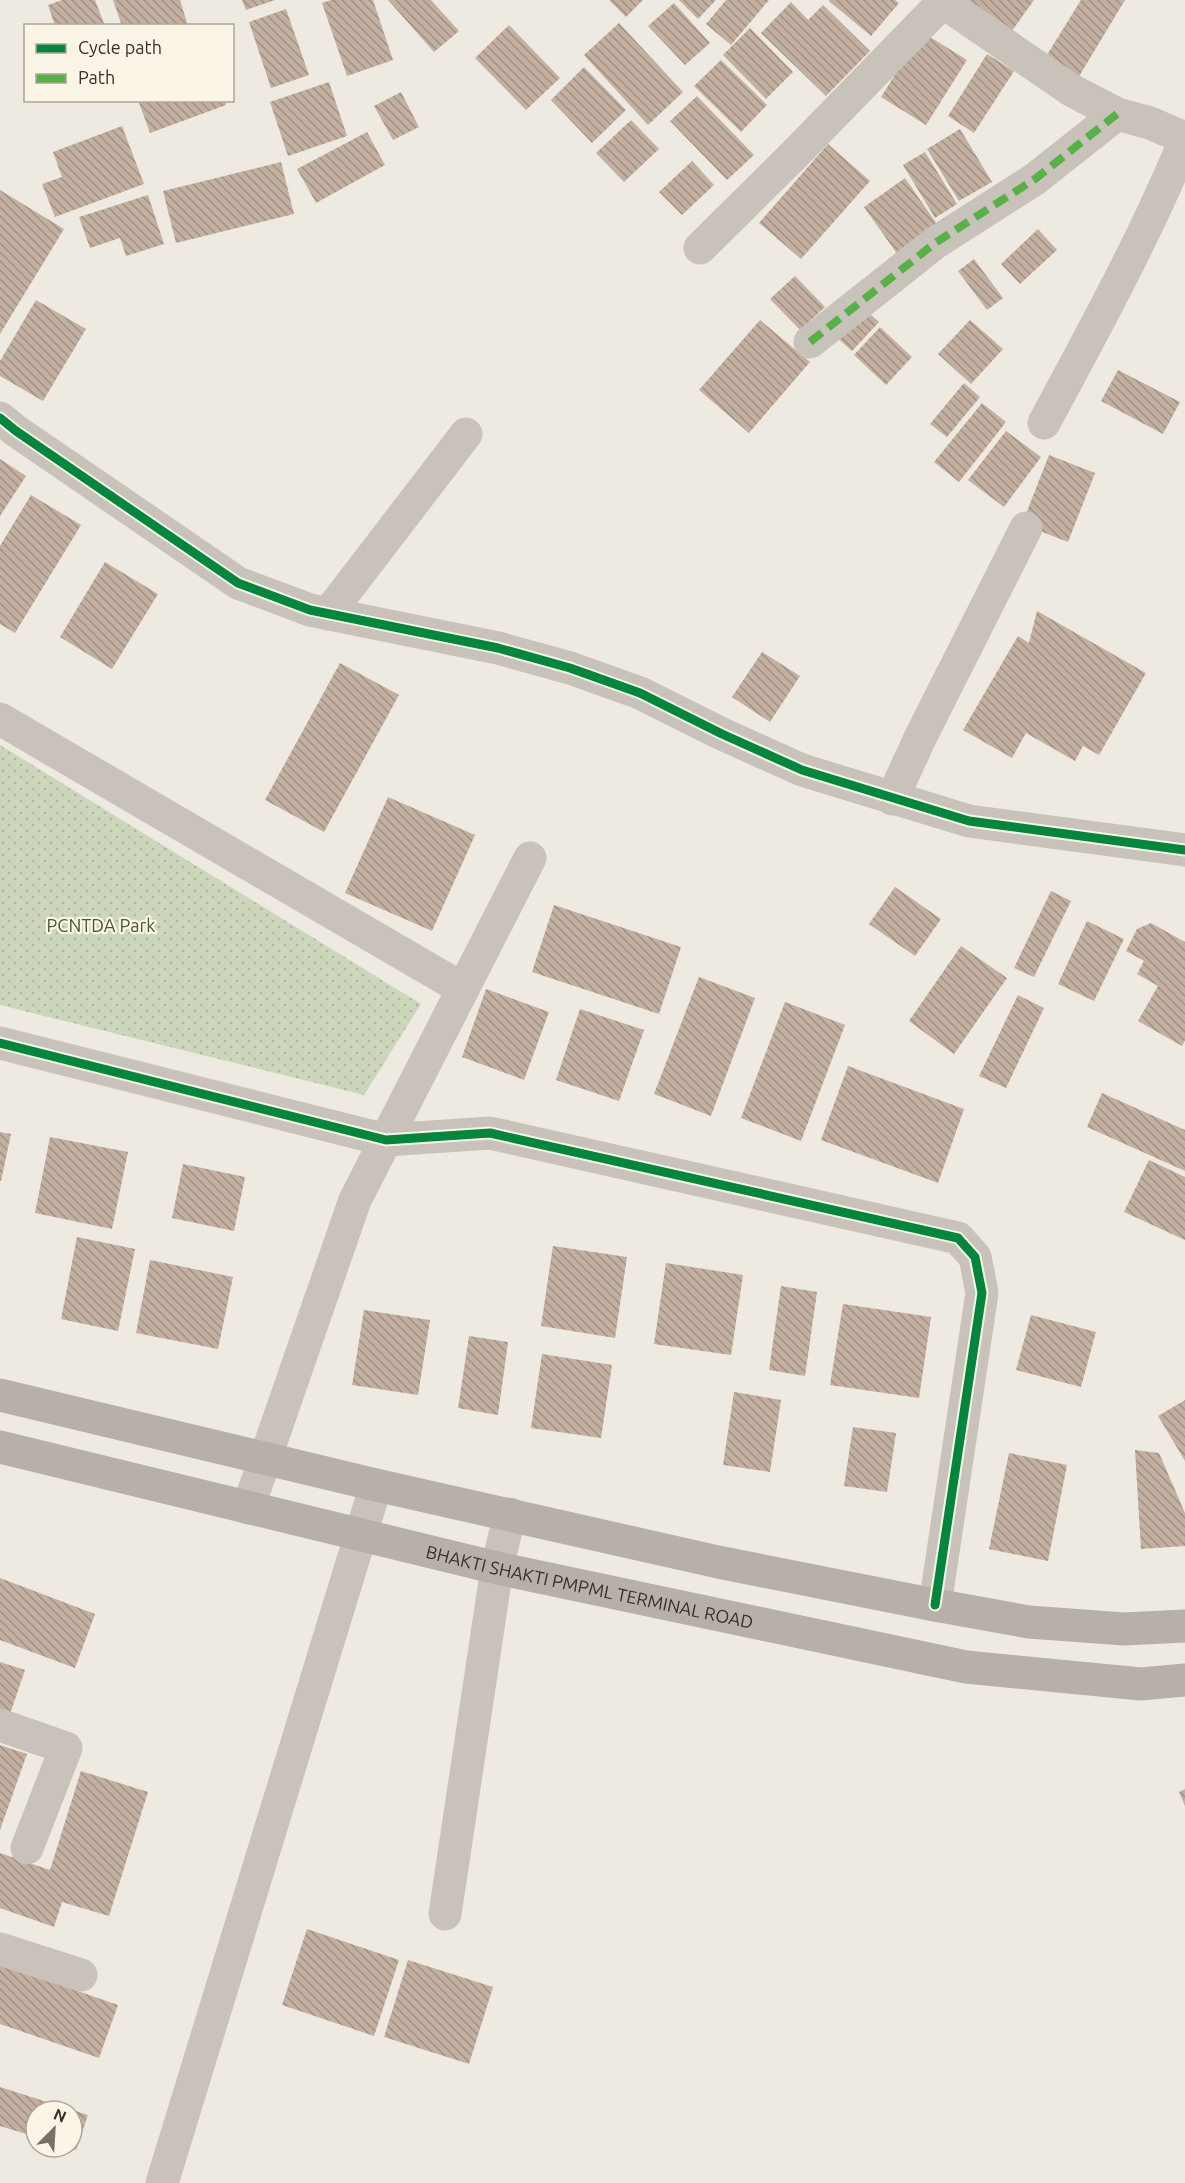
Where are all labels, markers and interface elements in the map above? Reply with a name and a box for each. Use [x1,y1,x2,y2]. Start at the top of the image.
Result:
legend [24,24,234,102]
text: Cycle path [78,37,162,57]
text: Path [78,67,115,87]
park label: PCNTDA Park [47,915,155,935]
street label: BHAKTI SHAKTI PMPML TERMINAL ROAD [424,1541,755,1632]
north arrow [24,2099,84,2159]
text: N [51,2105,69,2126]

